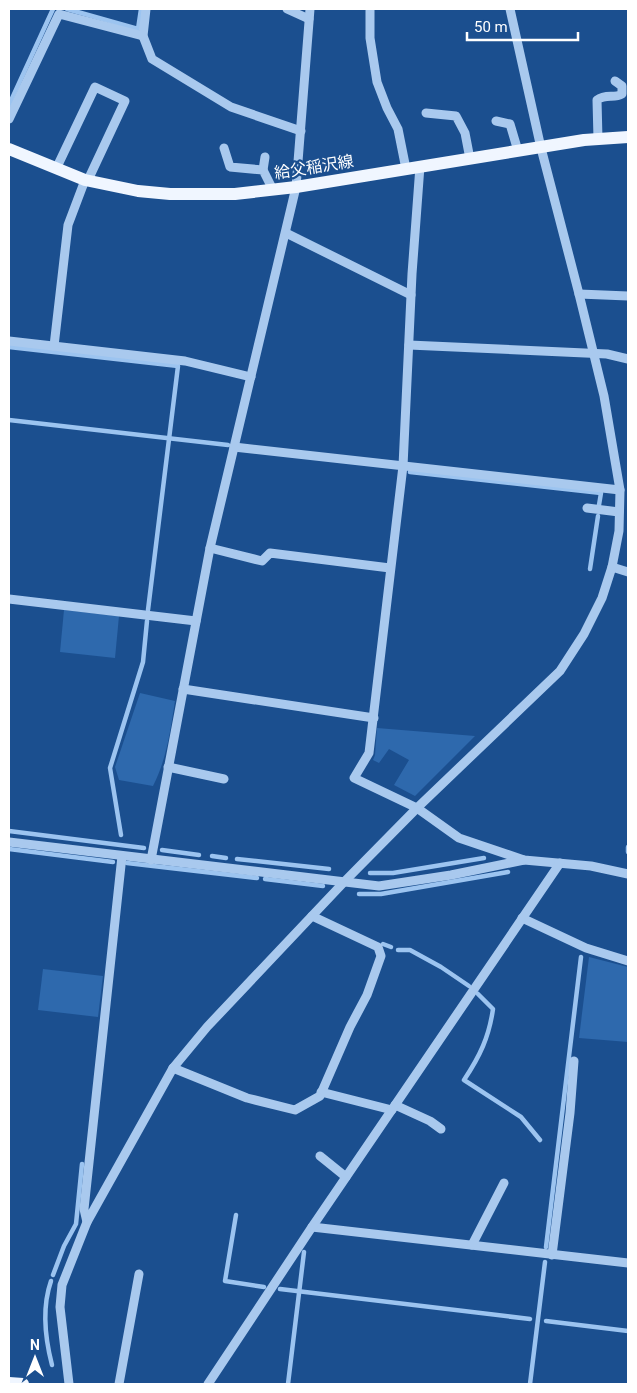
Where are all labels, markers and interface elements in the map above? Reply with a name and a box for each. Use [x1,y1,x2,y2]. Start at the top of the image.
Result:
scale bar [467,10,578,42]
text: 50 m [474,18,508,36]
street label: 給父稲沢線 [273,151,355,183]
north arrow [10,1333,60,1383]
text: N [30,1337,40,1353]

